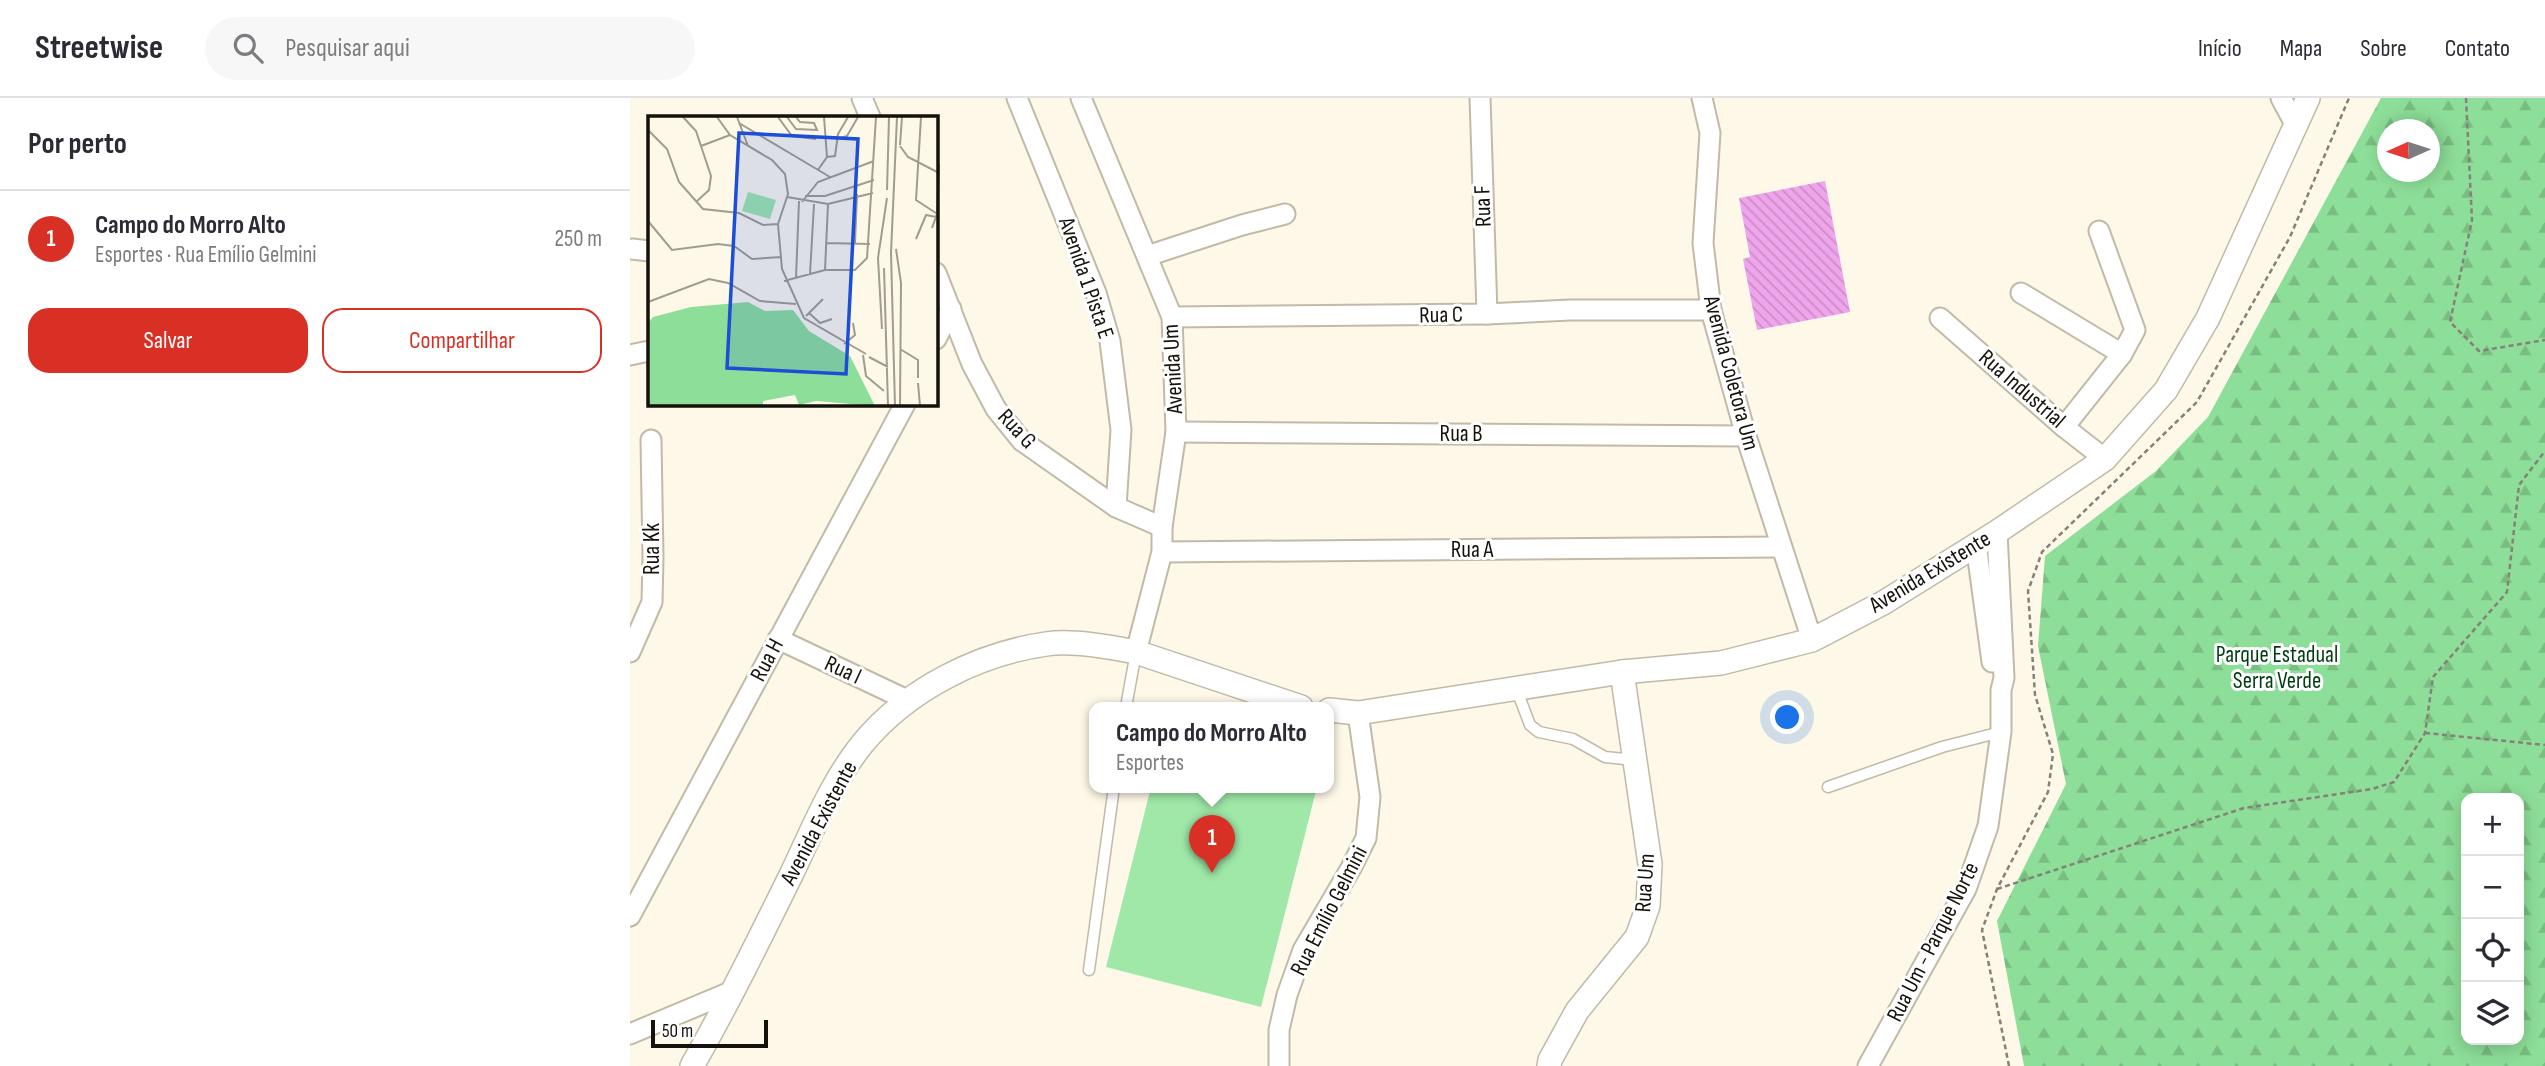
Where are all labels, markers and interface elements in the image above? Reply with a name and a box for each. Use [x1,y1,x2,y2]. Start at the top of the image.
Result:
search box [205,17,695,80]
text: Streetwise [35,28,163,68]
icon: search [229,29,267,67]
text: Pesquisar aqui [285,33,410,64]
text: Início [2198,34,2242,63]
text: Mapa [2280,34,2322,63]
text: Sobre [2360,34,2407,63]
text: Contato [2445,34,2510,63]
inset map [648,116,938,406]
north arrow [2377,119,2440,182]
text: Por perto [28,126,127,162]
street label: Rua F [1468,185,1498,227]
text: Campo do Morro Alto [95,210,286,241]
street label: Avenida 1 Pista E [1052,213,1120,342]
text: 1 [46,225,56,253]
text: 250 m [555,225,602,253]
text: Esportes · Rua Emílio Gelmini [95,241,317,269]
street label: Avenida Coletora Um [1697,292,1765,453]
street label: Rua C [1419,301,1463,329]
button: Salvar [28,308,308,373]
button: Compartilhar [322,308,602,373]
street label: Avenida Um [1157,323,1189,416]
street label: Rua Industrial [1973,344,2071,434]
street label: Rua G [992,403,1042,455]
street label: Rua B [1440,420,1483,448]
street label: Rua Kk [638,523,666,575]
street label: Avenida Existente [1863,525,1996,620]
street label: Rua A [1451,536,1493,564]
street label: Rua H [744,634,790,686]
park label: Parque Estadual Serra Verde [2216,641,2338,695]
street label: Rua I [820,649,866,691]
your location [1770,700,1804,734]
popup [1089,702,1334,793]
text: Campo do Morro Alto [1116,718,1307,749]
text: Esportes [1116,749,1184,777]
street label: Avenida Existente [774,756,863,891]
map controls [2461,793,2524,1045]
button: + [2461,793,2524,856]
pin: 1 [1189,815,1235,873]
street label: Rua Emílio Gelmini [1284,842,1374,980]
street label: Rua Um [1629,853,1661,913]
button: − [2461,856,2524,919]
street label: Rua Um - Parque Norte [1881,857,1985,1027]
button: locate [2461,919,2524,982]
button: layers [2461,982,2524,1045]
scale bar [651,1017,768,1049]
text: 50 m [662,1020,693,1043]

